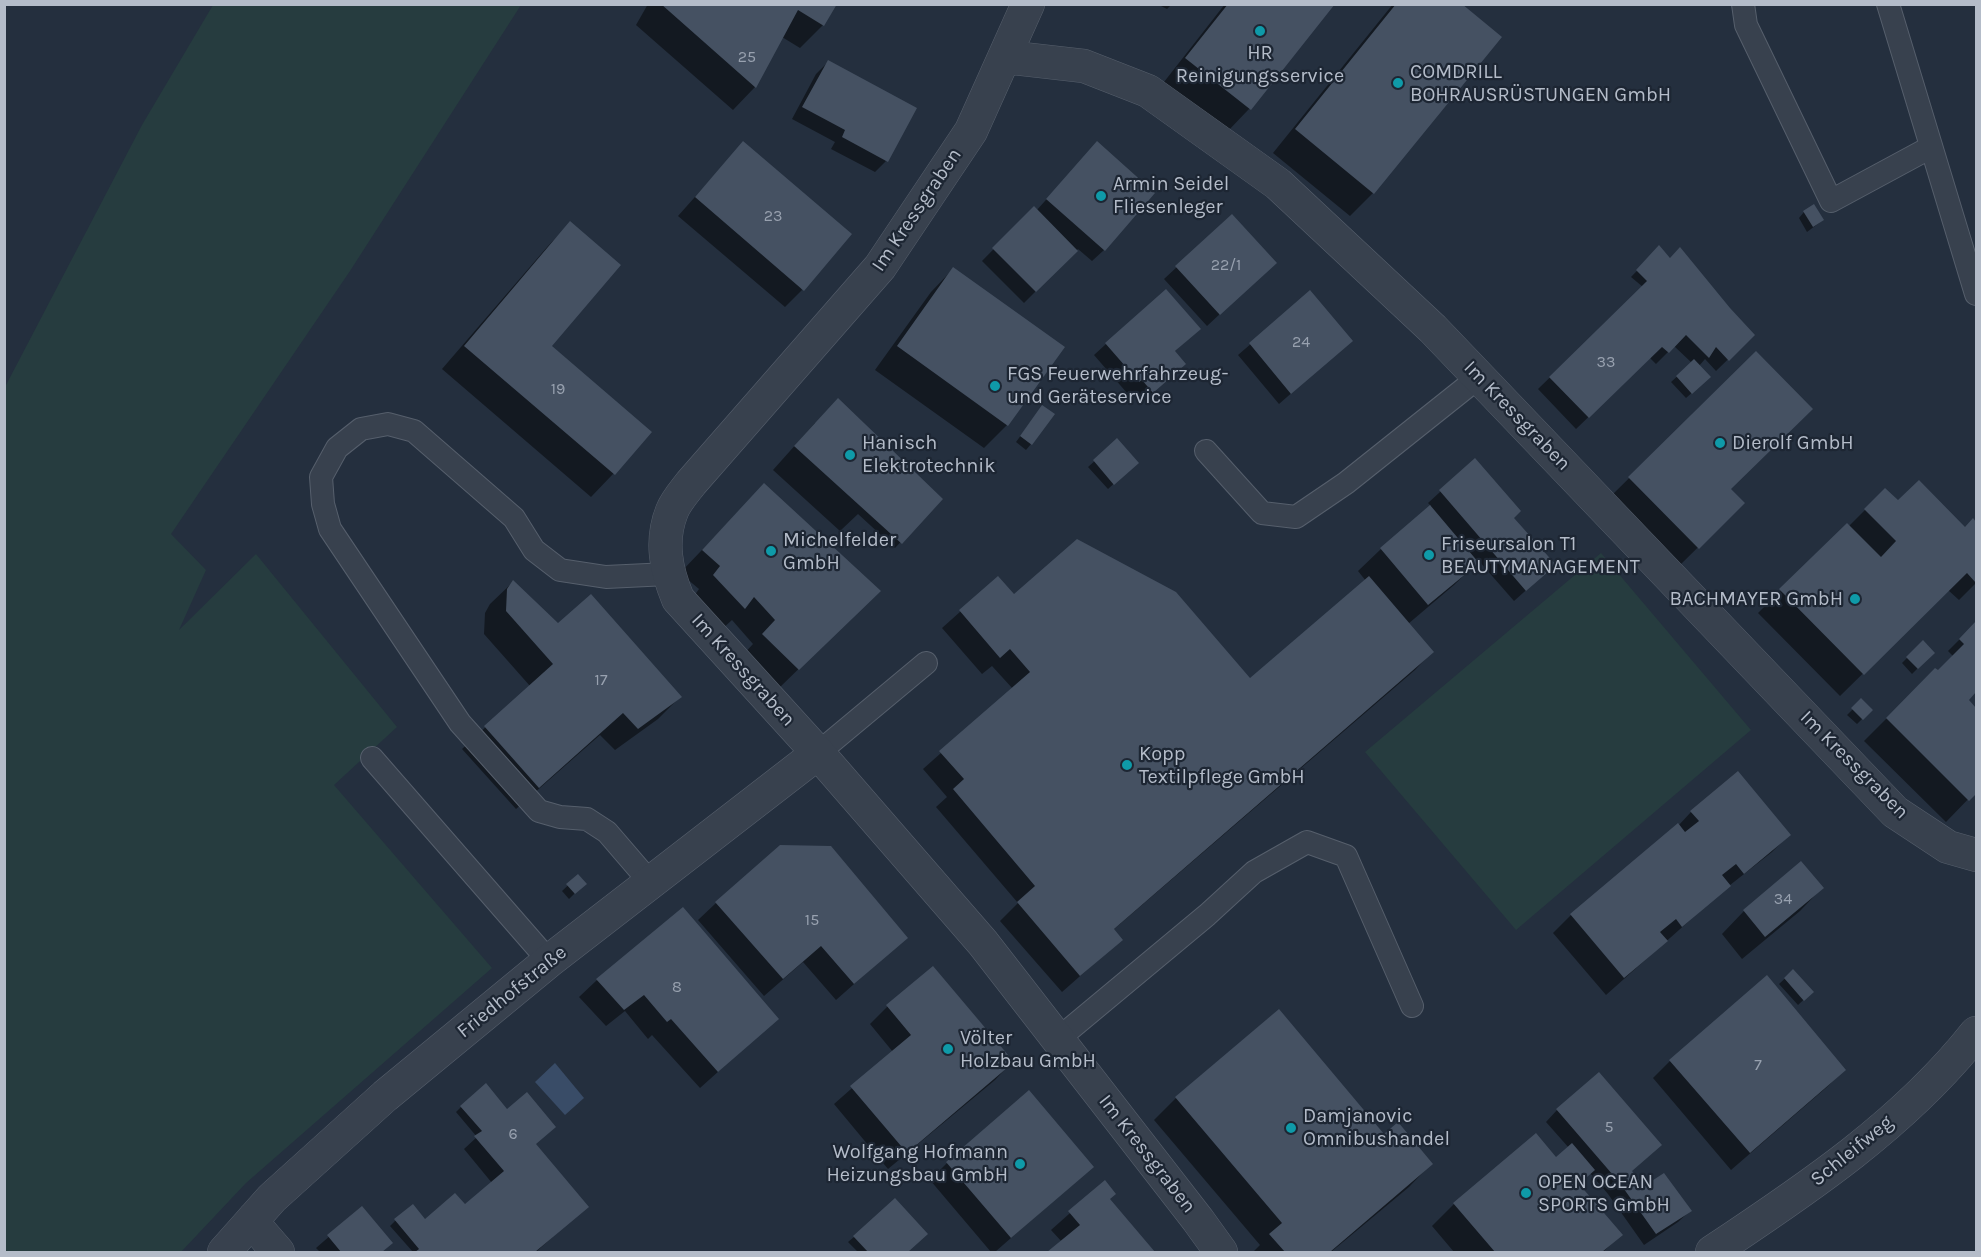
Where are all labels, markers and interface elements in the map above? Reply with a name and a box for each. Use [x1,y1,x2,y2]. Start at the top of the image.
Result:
marker: HR Reinigungsservice [1253,24,1267,38]
place label: HR Reinigungsservice [1176,41,1344,88]
house number: 25 [738,47,756,67]
place label: COMDRILL BOHRAUSRÜSTUNGEN GmbH [1410,60,1671,107]
marker: COMDRILL BOHRAUSRÜSTUNGEN GmbH [1391,76,1405,90]
street label: Im Kressgraben [867,144,967,276]
place label: Armin Seidel Fliesenleger [1113,172,1229,219]
marker: Armin Seidel Fliesenleger [1094,189,1108,203]
house number: 23 [764,206,782,226]
house number: 22/1 [1211,255,1241,275]
house number: 24 [1292,332,1310,352]
house number: 33 [1597,352,1615,372]
street label: Im Kressgraben [1459,356,1575,476]
place label: FGS Feuerwehrfahrzeug- und Geräteservice [1007,362,1228,409]
house number: 19 [551,379,565,399]
marker: FGS Feuerwehrfahrzeug- und Geräteservice [988,379,1002,393]
place label: Hanisch Elektrotechnik [862,431,996,478]
place label: Dierolf GmbH [1732,431,1854,455]
marker: Dierolf GmbH [1713,436,1727,450]
marker: Hanisch Elektrotechnik [843,448,857,462]
place label: Michelfelder GmbH [783,528,896,575]
place label: Friseursalon T1 BEAUTYMANAGEMENT [1441,532,1640,579]
marker: Michelfelder GmbH [764,544,778,558]
marker: Friseursalon T1 BEAUTYMANAGEMENT [1422,548,1436,562]
place label: BACHMAYER GmbH [1670,587,1843,611]
marker: BACHMAYER GmbH [1848,592,1862,606]
street label: Im Kressgraben [686,609,800,731]
house number: 17 [595,670,607,690]
street label: Im Kressgraben [1795,706,1913,824]
place label: Kopp Textilpflege GmbH [1139,742,1305,789]
marker: Kopp Textilpflege GmbH [1120,758,1134,772]
house number: 34 [1774,889,1792,909]
house number: 15 [805,910,819,930]
street label: Friedhofstraße [452,941,572,1043]
house number: 8 [672,977,682,997]
place label: Völter Holzbau GmbH [960,1026,1096,1073]
marker: Völter Holzbau GmbH [941,1042,955,1056]
house number: 7 [1754,1055,1762,1075]
street label: Im Kressgraben [1093,1090,1201,1218]
place label: Damjanovic Omnibushandel [1303,1104,1450,1151]
street label: Schleifweg [1806,1110,1898,1192]
house number: 5 [1604,1117,1614,1137]
marker: Damjanovic Omnibushandel [1284,1121,1298,1135]
house number: 6 [508,1124,518,1144]
place label: Wolfgang Hofmann Heizungsbau GmbH [826,1140,1008,1187]
marker: Wolfgang Hofmann Heizungsbau GmbH [1013,1157,1027,1171]
place label: OPEN OCEAN SPORTS GmbH [1538,1170,1670,1217]
marker: OPEN OCEAN SPORTS GmbH [1519,1186,1533,1200]

